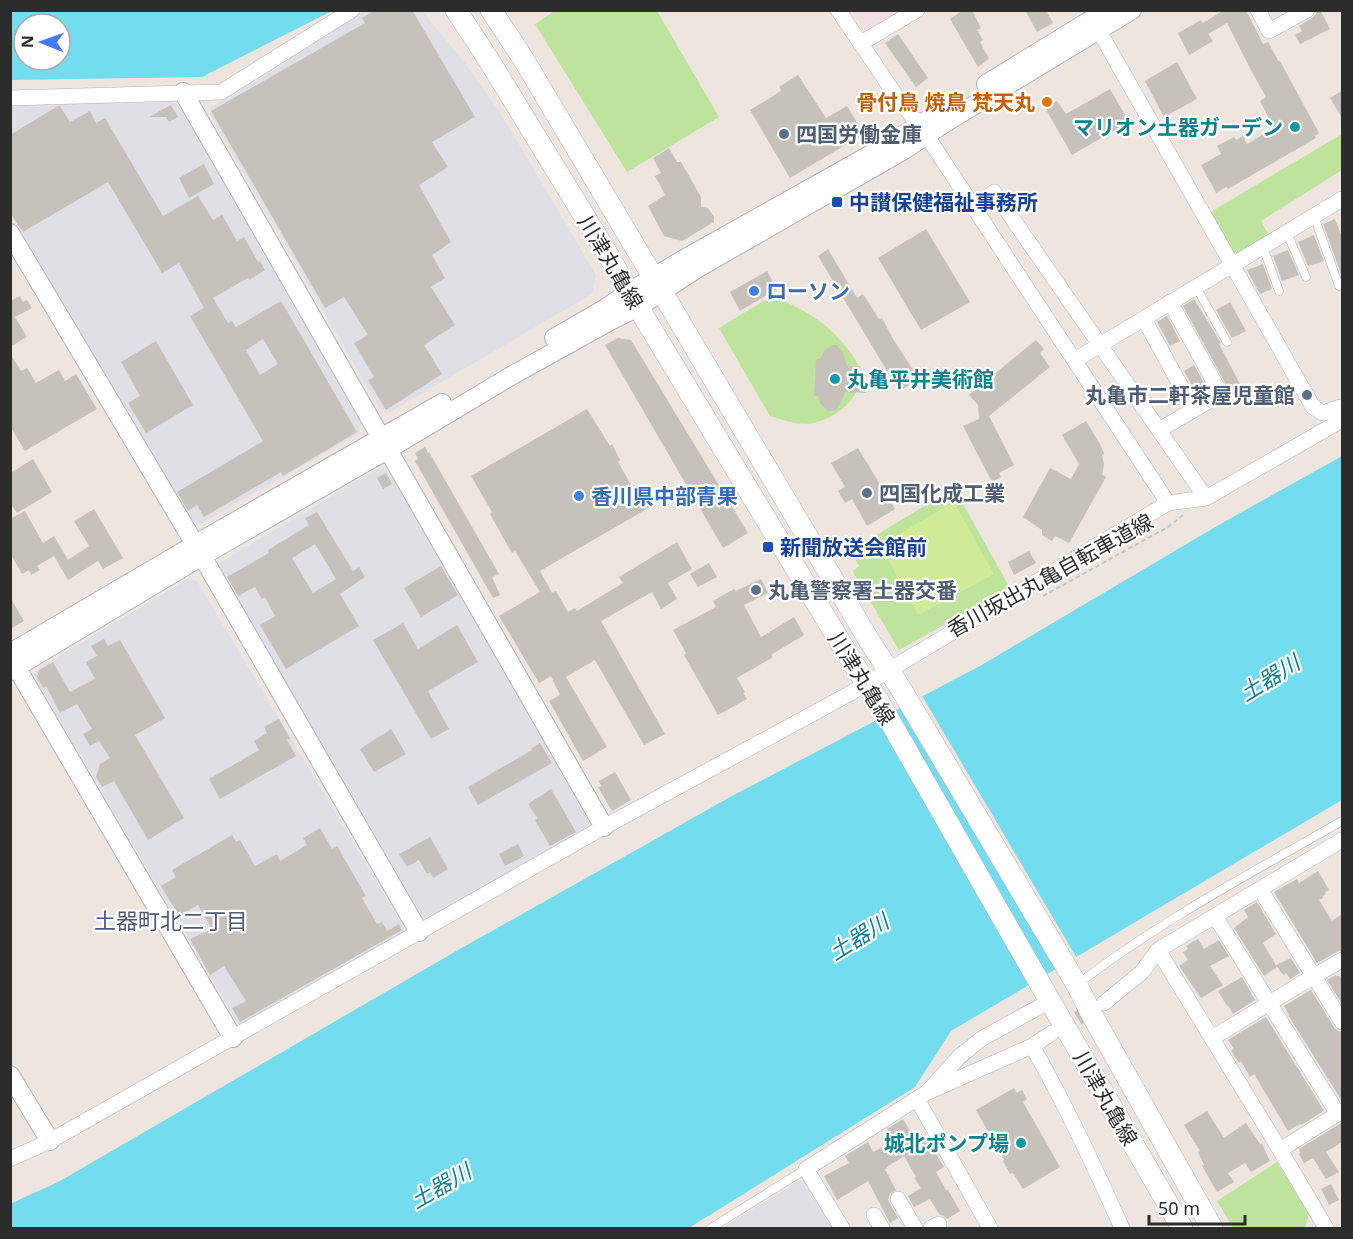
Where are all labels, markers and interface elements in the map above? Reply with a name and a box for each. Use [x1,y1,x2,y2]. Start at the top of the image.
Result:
north arrow [12,12,72,72]
text: N [16,35,38,48]
place label: 骨付鳥 焼鳥 梵天丸 [856,88,1035,116]
marker: 骨付鳥 焼鳥 梵天丸 [1040,95,1054,109]
place label: マリオン土器ガーデン [1073,113,1283,141]
place label: 四国労働金庫 [796,120,922,148]
marker: マリオン土器ガーデン [1288,120,1302,134]
marker: 四国労働金庫 [777,127,791,141]
place label: 中讃保健福祉事務所 [849,188,1038,216]
marker: 中讃保健福祉事務所 [830,195,844,209]
street label: 川津丸亀線 [572,210,650,314]
place label: ローソン [766,277,850,305]
marker: ローソン [747,284,761,298]
place label: 丸亀平井美術館 [847,365,994,393]
marker: 丸亀平井美術館 [828,372,842,386]
place label: 丸亀市二軒茶屋児童館 [1085,381,1295,409]
marker: 丸亀市二軒茶屋児童館 [1300,388,1314,402]
place label: 四国化成工業 [879,479,1005,507]
place label: 香川県中部青果 [591,482,738,510]
marker: 四国化成工業 [860,486,874,500]
marker: 香川県中部青果 [572,489,586,503]
street label: 香川坂出丸亀自転車道線 [942,507,1158,643]
place label: 新聞放送会館前 [780,533,927,561]
marker: 新聞放送会館前 [761,540,775,554]
place label: 丸亀警察署土器交番 [768,576,957,604]
marker: 丸亀警察署土器交番 [749,583,763,597]
street label: 川津丸亀線 [822,626,902,730]
water label: 土器川 [1233,646,1307,707]
district label: 土器町北二丁目 [94,905,248,935]
water label: 土器川 [822,905,896,966]
street label: 川津丸亀線 [1068,1046,1144,1150]
place label: 城北ポンプ場 [884,1129,1009,1157]
marker: 城北ポンプ場 [1014,1136,1028,1150]
water label: 土器川 [404,1155,478,1214]
scale bar [1149,1188,1245,1226]
text: 50 m [1158,1196,1200,1220]

